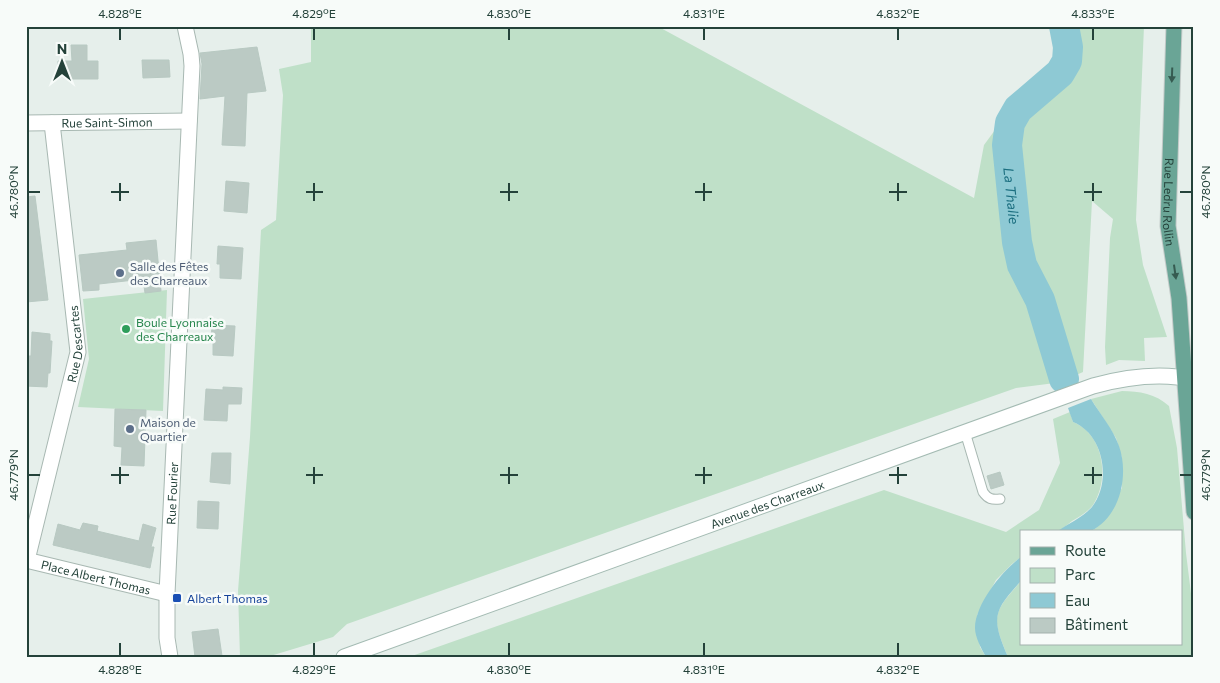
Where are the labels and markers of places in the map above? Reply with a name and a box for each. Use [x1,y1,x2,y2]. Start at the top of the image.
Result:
place label: Salle des Fêtes des Charreaux [130,259,209,287]
marker: Salle des Fêtes des Charreaux [114,267,126,279]
place label: Boule Lyonnaise des Charreaux [136,315,224,343]
marker: Boule Lyonnaise des Charreaux [120,323,132,335]
place label: Maison de Quartier [140,415,196,443]
marker: Maison de Quartier [124,423,136,435]
place label: Albert Thomas [187,591,268,605]
marker: Albert Thomas [171,592,183,604]

